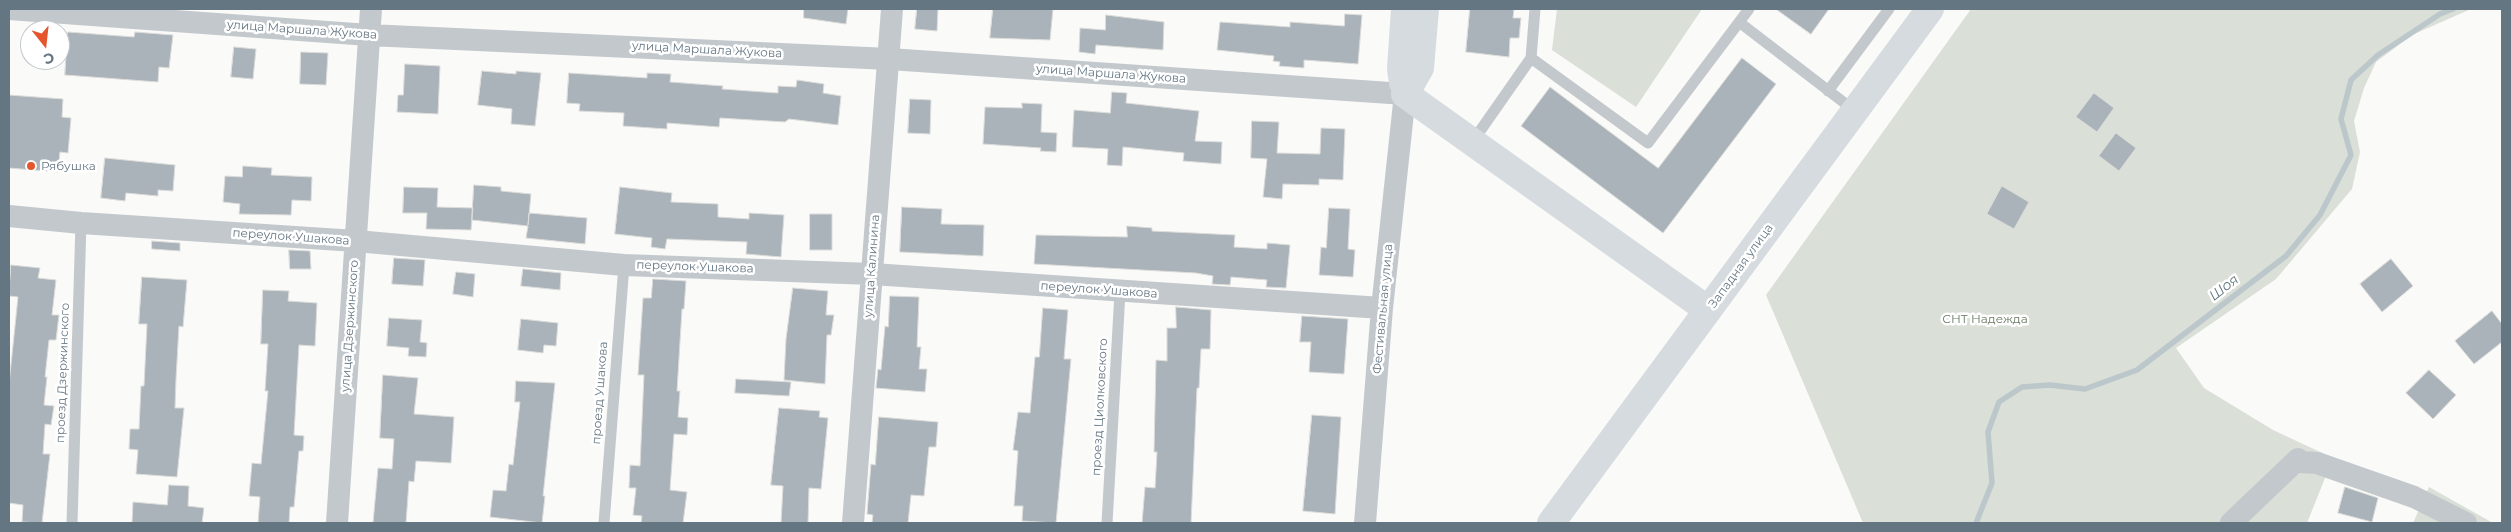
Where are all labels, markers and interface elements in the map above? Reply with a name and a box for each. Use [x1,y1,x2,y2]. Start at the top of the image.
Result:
street label: улица Маршала Жукова [226,18,378,42]
north arrow [20,20,70,70]
street label: улица Маршала Жукова [631,39,783,61]
text: С [41,48,56,69]
street label: улица Маршала Жукова [1035,62,1187,86]
place label: Рябушка [41,159,96,173]
marker: Рябушка [25,160,37,172]
street label: улица Калинина [861,214,883,318]
street label: Западная улица [1706,221,1776,311]
street label: переулок Ушакова [232,226,350,248]
street label: Фестивальная улица [1370,243,1396,375]
street label: переулок Ушакова [636,258,754,276]
street label: улица Дзержинского [338,259,362,393]
water label: Шоя [2206,271,2242,305]
street label: переулок Ушакова [1040,279,1158,301]
street label: проезд Дзержинского [53,303,73,443]
park label: СНТ Надежда [1942,312,2028,326]
street label: проезд Циолковского [1089,338,1111,476]
street label: проезд Ушакова [589,341,611,445]

